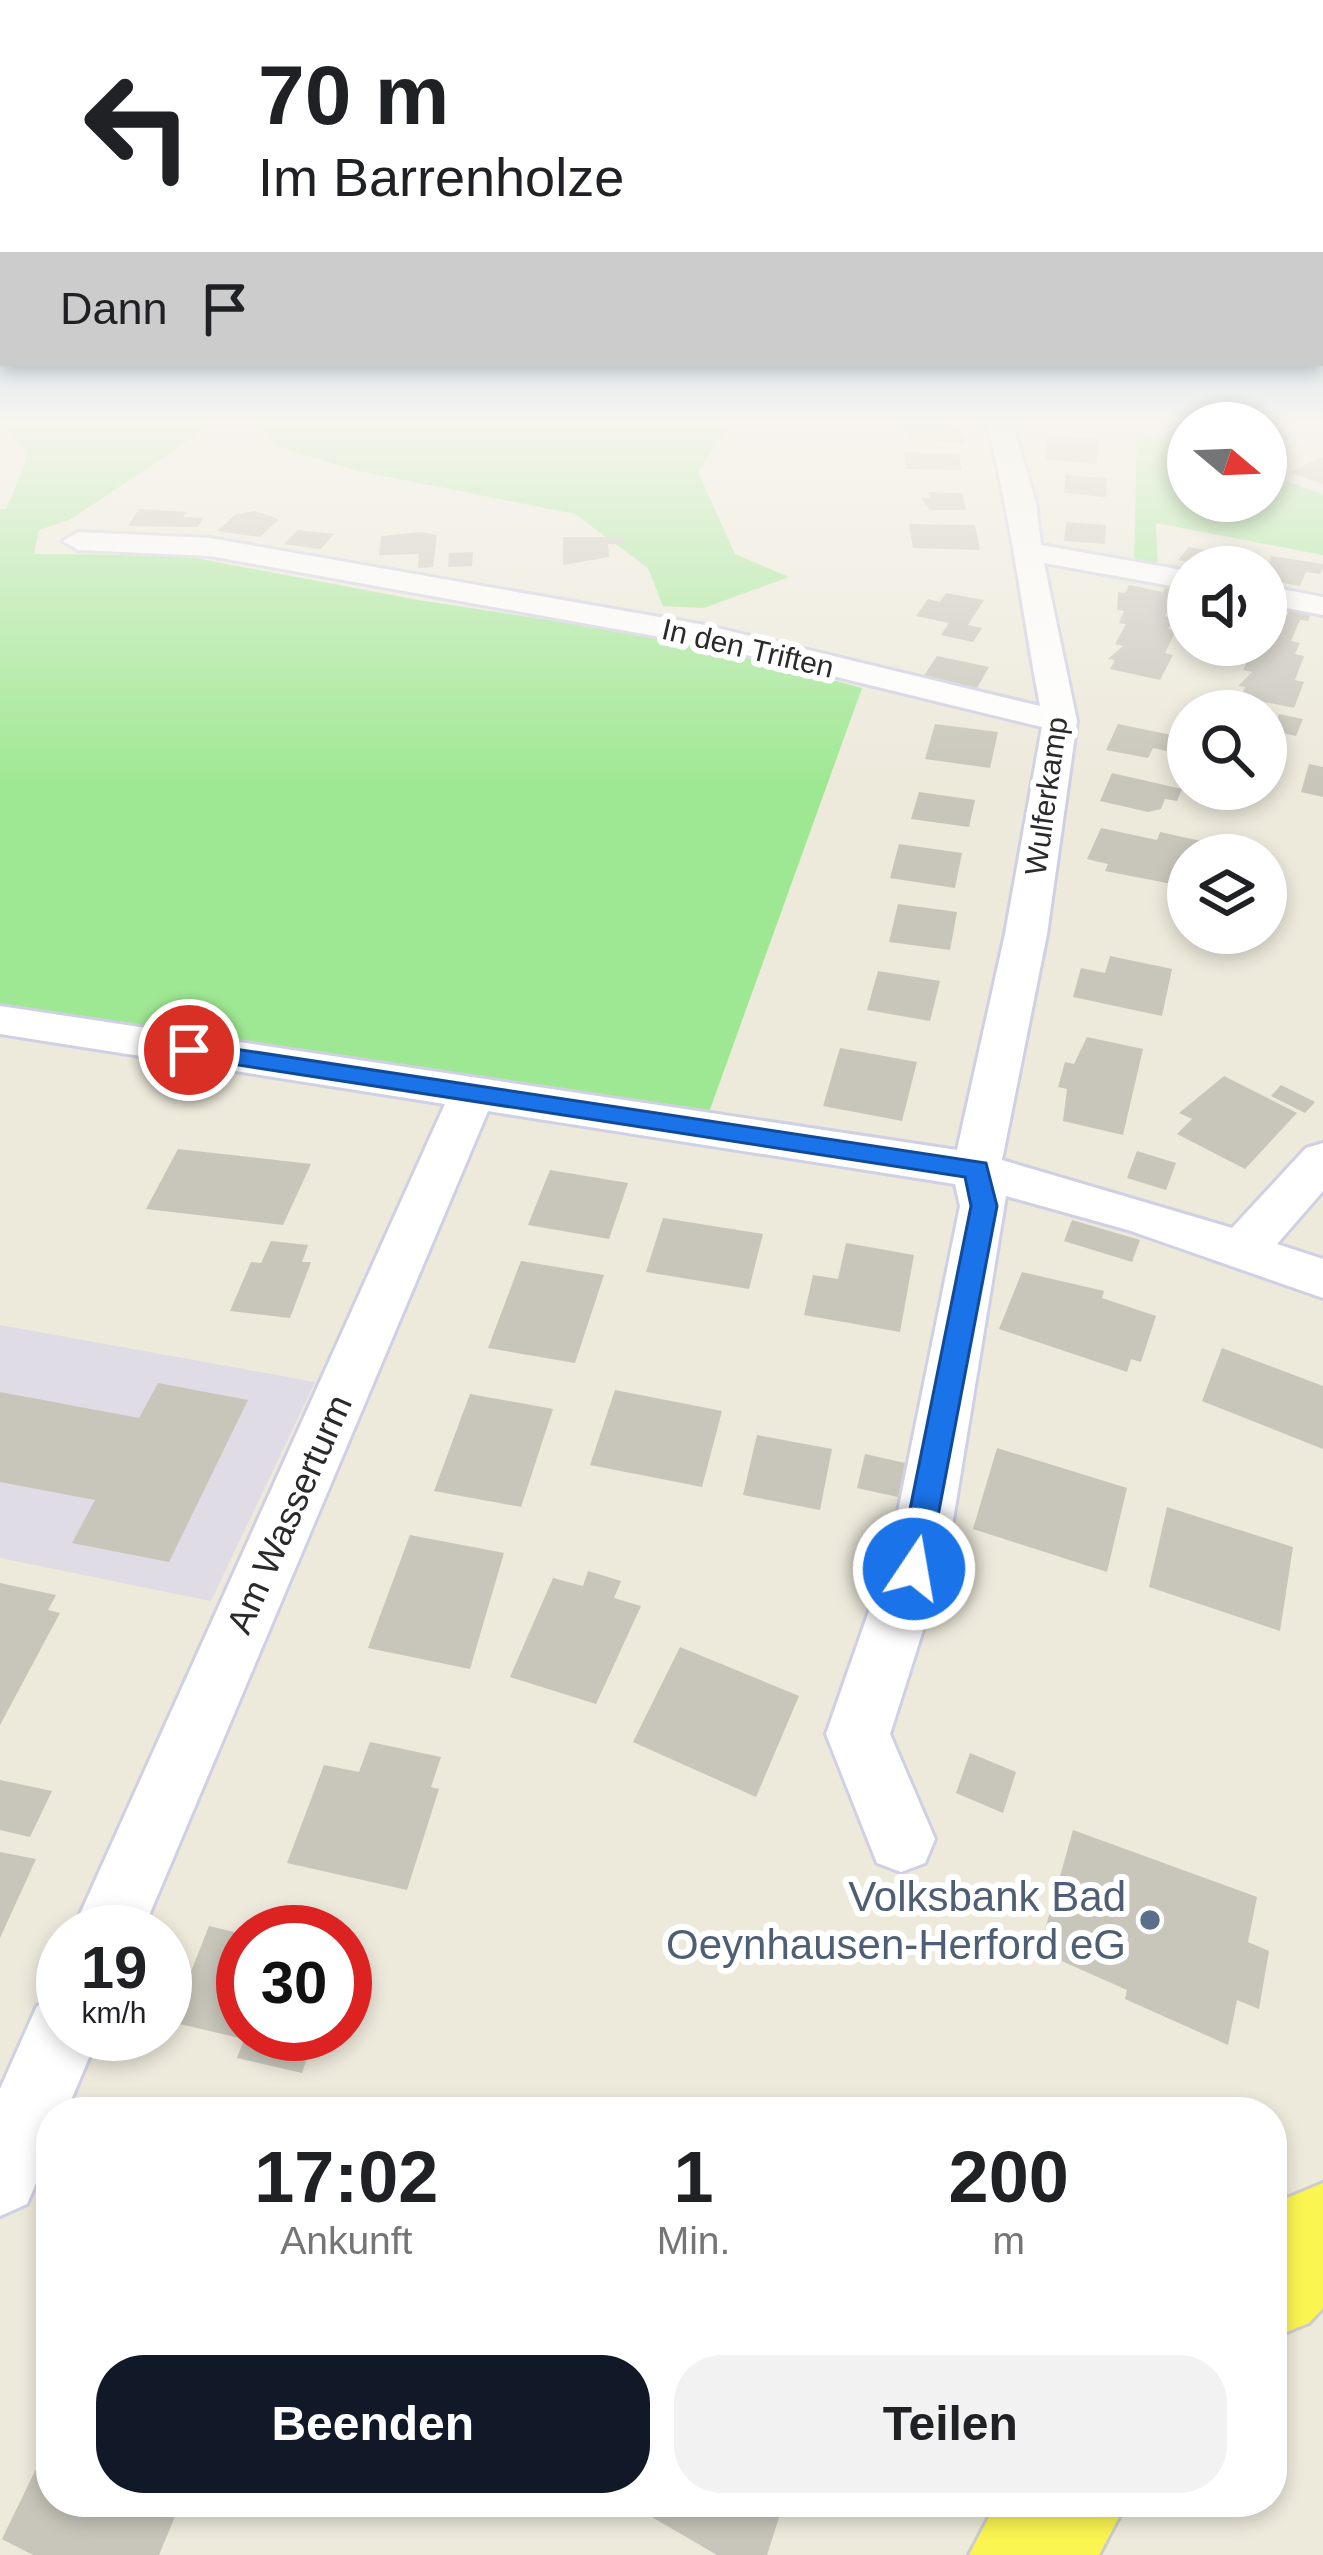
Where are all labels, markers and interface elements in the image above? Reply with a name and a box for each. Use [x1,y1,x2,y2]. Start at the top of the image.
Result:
icon: left [60,48,216,204]
text: 70 m [258,48,449,142]
text: Im Barrenholze [258,147,624,207]
icon: arrive [192,276,258,342]
text: Dann [60,283,168,334]
north arrow [1167,402,1287,522]
map controls [1167,402,1287,954]
button: sound [1167,546,1287,666]
street label: In den Triften [659,612,837,684]
button: search [1167,690,1287,810]
street label: Wulferkamp [1019,715,1073,877]
button: layers [1167,834,1287,954]
pin [138,999,240,1101]
icon: arrive [156,1017,222,1083]
street label: Am Wasserturm [218,1388,360,1640]
position arrow [851,1506,977,1632]
place label: Volksbank Bad Oeynhausen-Herford eG [666,1873,1126,1968]
speed limit sign: 30 [216,1905,372,2061]
marker: Volksbank Bad Oeynhausen-Herford eG [1137,1907,1163,1933]
text: 19 [81,1934,147,2001]
text: km/h [81,1996,147,2029]
text: 17:02 [254,2137,438,2217]
text: 1 [673,2137,714,2217]
text: 200 [949,2137,1069,2217]
text: Ankunft [280,2219,412,2262]
text: Min. [657,2219,730,2262]
text: m [992,2219,1025,2262]
button: Beenden [96,2355,650,2493]
button: Teilen [674,2355,1227,2493]

